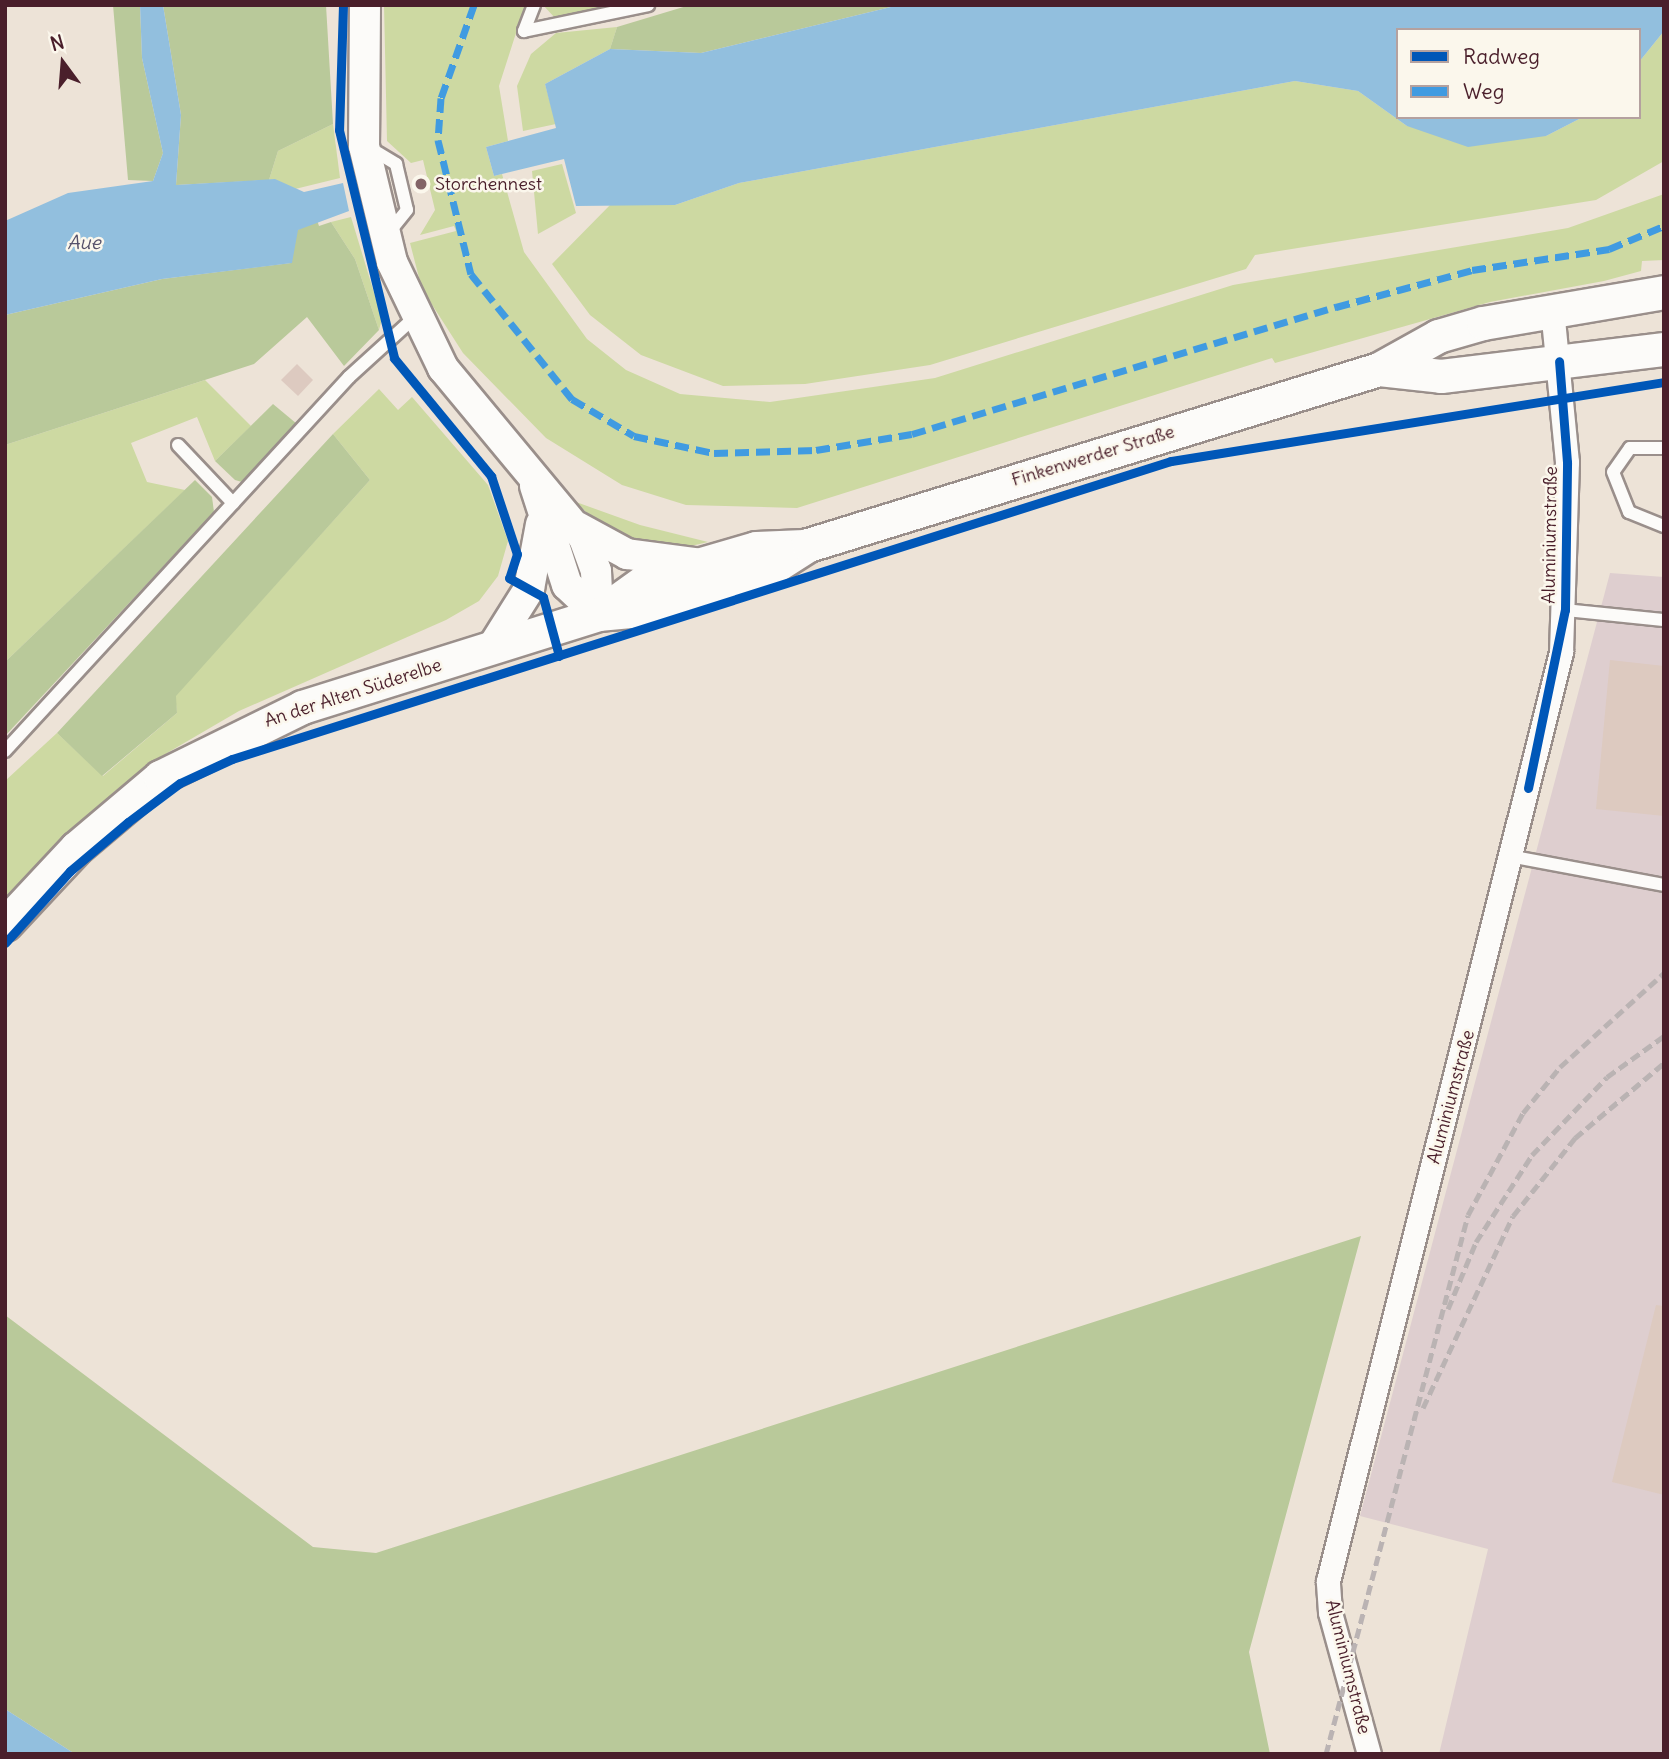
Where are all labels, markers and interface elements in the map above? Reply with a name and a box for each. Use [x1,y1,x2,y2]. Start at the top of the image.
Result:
north arrow [28,28,98,98]
legend [1396,28,1641,119]
text: N [48,29,67,56]
text: Radweg [1463,43,1540,70]
text: Weg [1463,78,1504,105]
place label: Storchennest [435,173,542,195]
marker: Storchennest [413,176,429,192]
water label: Aue [67,232,101,254]
street label: Finkenwerder Straße [1009,421,1177,491]
street label: Aluminiumstraße [1538,466,1562,604]
street label: An der Alten Süderelbe [262,654,444,732]
street label: Aluminiumstraße [1423,1028,1479,1166]
street label: Aluminiumstraße [1321,1598,1375,1736]

